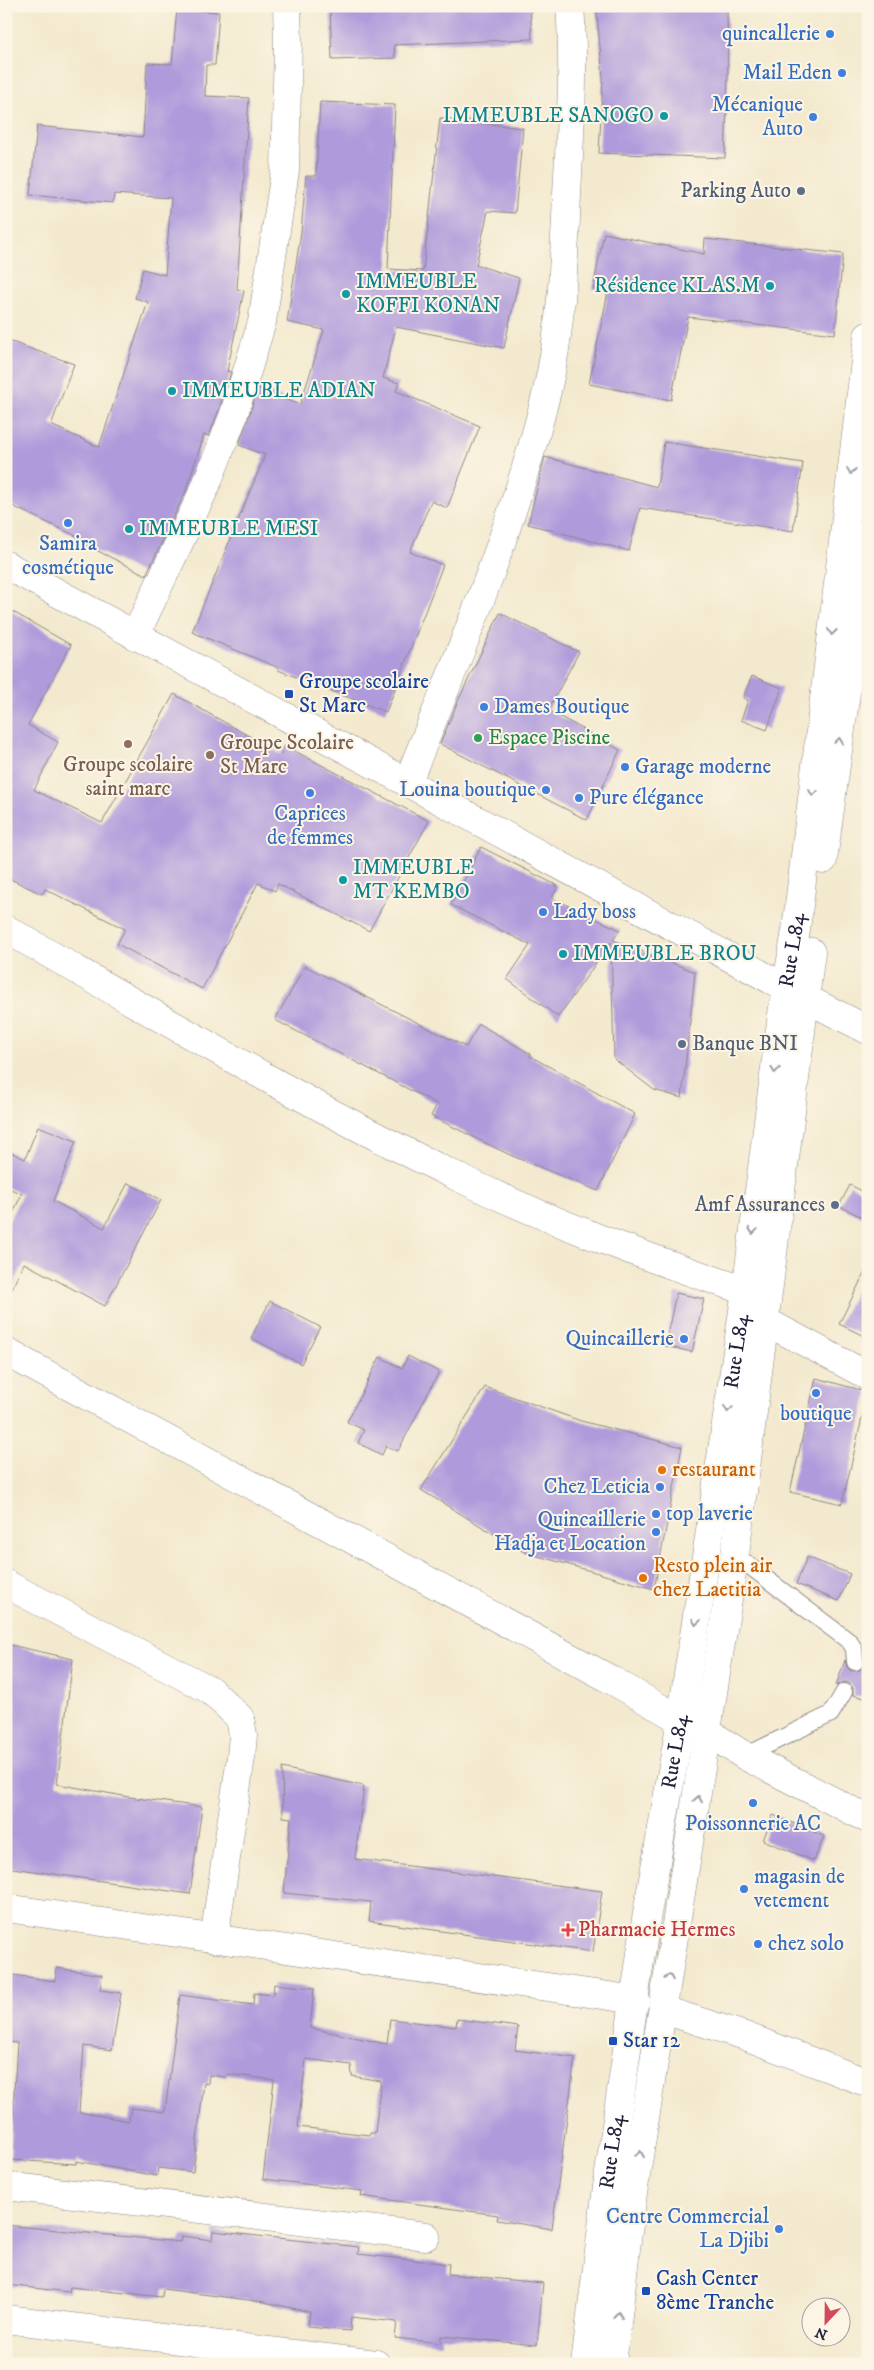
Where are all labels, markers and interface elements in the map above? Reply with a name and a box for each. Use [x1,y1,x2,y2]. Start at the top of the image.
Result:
place label: quincallerie [722,21,820,47]
marker: quincallerie [824,28,836,40]
place label: Mail Eden [743,60,832,86]
marker: Mail Eden [836,67,848,79]
place label: Mécanique Auto [712,92,803,142]
place label: IMMEUBLE SANOGO [442,103,654,129]
marker: IMMEUBLE SANOGO [658,110,670,122]
marker: Mécanique Auto [807,111,819,123]
place label: Parking Auto [680,178,791,204]
marker: Parking Auto [795,185,807,197]
place label: IMMEUBLE KOFFI KONAN [356,269,500,319]
place label: Résidence KLAS.M [594,273,760,299]
marker: Résidence KLAS.M [764,280,776,292]
marker: IMMEUBLE KOFFI KONAN [340,288,352,300]
place label: IMMEUBLE ADIAN [182,378,376,404]
marker: IMMEUBLE ADIAN [166,385,178,397]
one-way arrow [846,467,857,475]
place label: IMMEUBLE MESI [139,516,318,542]
marker: Samira cosmétique [62,517,74,529]
marker: IMMEUBLE MESI [123,523,135,535]
place label: Samira cosmétique [22,531,114,581]
one-way arrow [827,628,838,636]
place label: Groupe scolaire St Marc [299,669,429,719]
marker: Groupe scolaire St Marc [283,688,295,700]
place label: Dames Boutique [494,694,630,720]
marker: Dames Boutique [478,701,490,713]
place label: Espace Piscine [488,725,611,751]
place label: Groupe Scolaire St Marc [220,730,354,780]
marker: Espace Piscine [472,732,484,744]
one-way arrow [834,737,844,746]
marker: Groupe scolaire saint marc [122,738,134,750]
marker: Groupe Scolaire St Marc [204,749,216,761]
place label: Groupe scolaire saint marc [63,752,193,802]
place label: Garage moderne [635,754,772,780]
marker: Garage moderne [619,761,631,773]
place label: Louina boutique [399,777,536,803]
marker: Louina boutique [540,784,552,796]
place label: Pure élégance [589,785,704,811]
marker: Caprices de femmes [304,787,316,799]
one-way arrow [808,789,818,798]
marker: Pure élégance [573,792,585,804]
place label: Caprices de femmes [267,801,353,851]
place label: IMMEUBLE MT KEMBO [353,855,474,905]
marker: IMMEUBLE MT KEMBO [337,874,349,886]
place label: Lady boss [553,899,636,925]
marker: Lady boss [537,906,549,918]
street label: Rue L84 [774,911,811,990]
place label: IMMEUBLE BROU [573,941,757,967]
marker: IMMEUBLE BROU [557,948,569,960]
place label: Banque BNI [692,1031,798,1057]
marker: Banque BNI [676,1038,688,1050]
one-way arrow [770,1066,781,1074]
place label: Amf Assurances [695,1192,825,1218]
marker: Amf Assurances [829,1199,841,1211]
one-way arrow [749,1227,759,1235]
street label: Rue L84 [718,1311,755,1391]
place label: Quincaillerie [565,1326,674,1352]
marker: Quincaillerie [678,1333,690,1345]
marker: boutique [810,1387,822,1399]
place label: boutique [780,1401,852,1427]
one-way arrow [723,1406,734,1414]
place label: restaurant [672,1457,756,1483]
marker: restaurant [656,1464,668,1476]
place label: Chez Leticia [543,1474,650,1500]
marker: Chez Leticia [654,1481,666,1493]
place label: top laverie [666,1501,753,1527]
place label: Quincaillerie Hadja et Location [494,1507,646,1557]
marker: top laverie [650,1508,662,1520]
marker: Quincaillerie Hadja et Location [650,1526,662,1538]
place label: Resto plein air chez Laetitia [653,1553,773,1603]
marker: Resto plein air chez Laetitia [637,1572,649,1584]
one-way arrow [692,1618,702,1626]
street label: Rue L84 [656,1712,695,1791]
one-way arrow [692,1795,703,1803]
marker: Poissonnerie AC [747,1797,759,1809]
place label: Poissonnerie AC [685,1811,821,1837]
place label: magasin de vetement [753,1864,845,1914]
marker: magasin de vetement [738,1883,750,1895]
place label: Pharmacie Hermes [578,1917,736,1943]
marker: Pharmacie Hermes [562,1924,574,1936]
place label: chez solo [768,1931,844,1957]
marker: chez solo [752,1938,764,1950]
one-way arrow [664,1972,674,1981]
place label: Star 12 [623,2028,681,2054]
marker: Star 12 [607,2035,619,2047]
street label: Rue L84 [594,2112,631,2191]
one-way arrow [634,2150,644,2159]
place label: Centre Commercial La Djibi [606,2204,770,2254]
marker: Centre Commercial La Djibi [773,2223,785,2235]
place label: Cash Center 8ème Tranche [656,2266,774,2316]
marker: Cash Center 8ème Tranche [640,2285,652,2297]
north arrow [802,2298,852,2348]
one-way arrow [612,2311,623,2319]
text: N [812,2322,830,2344]

